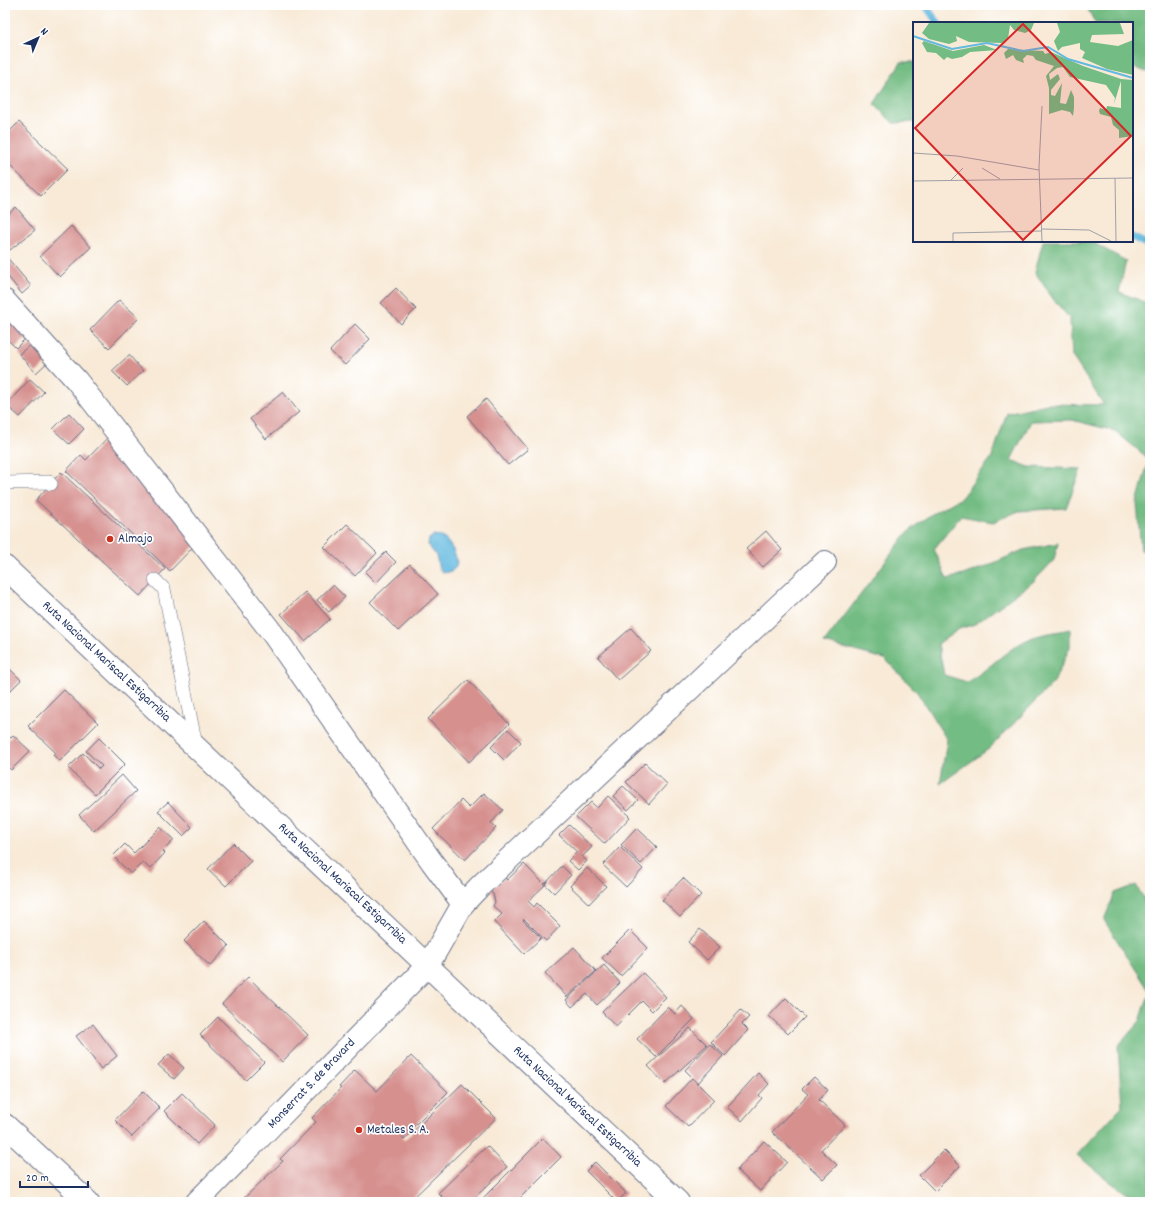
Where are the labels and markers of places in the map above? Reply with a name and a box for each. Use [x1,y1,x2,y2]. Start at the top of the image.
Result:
place label: Almajo [118,530,153,549]
marker: Almajo [105,534,115,544]
place label: Metales S. A. [367,1121,429,1140]
marker: Metales S. A. [354,1125,364,1135]

